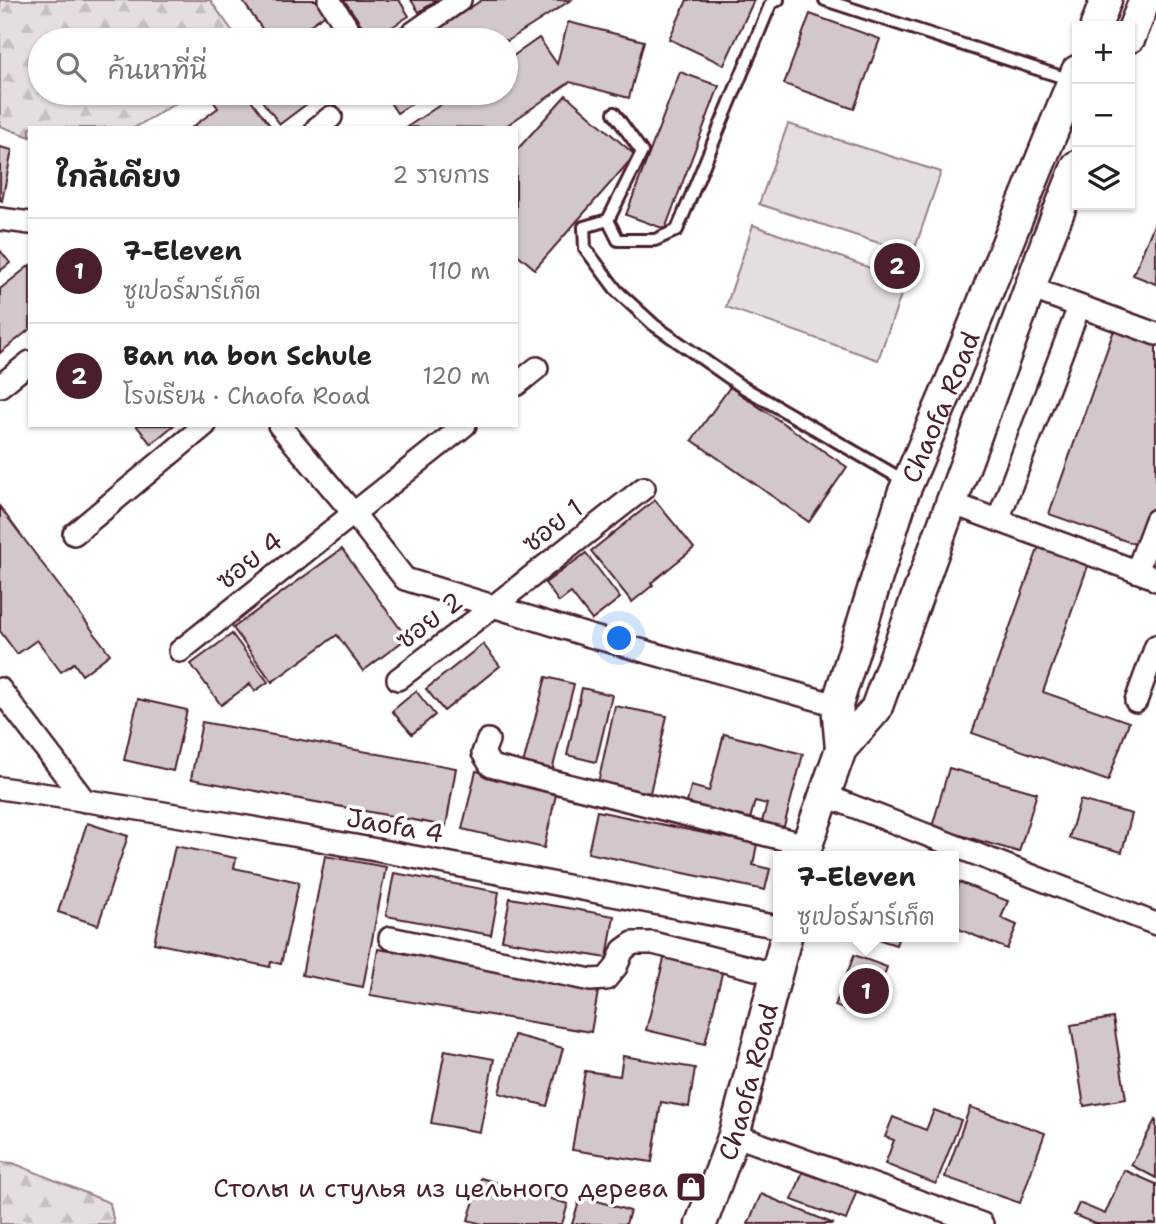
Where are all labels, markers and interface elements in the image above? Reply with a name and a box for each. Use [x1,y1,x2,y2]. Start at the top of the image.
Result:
map controls [1072,21,1135,210]
button: + [1072,21,1135,84]
search box [28,28,518,105]
icon: search [52,48,90,86]
text: ค้นหาที่นี่ [108,52,207,87]
button: − [1072,84,1135,147]
button: layers [1072,147,1135,210]
text: ใกล้เคียง [56,156,181,197]
text: 2 รายการ [392,160,490,190]
text: 7-Eleven [123,233,242,268]
pin: 2 [874,240,920,292]
text: 1 [74,256,84,286]
text: 110 m [428,256,490,286]
text: ซูเปอร์มาร์เก็ต [123,276,261,306]
street label: Chaofa Road [892,326,987,488]
text: Ban na bon Schule [123,338,372,373]
text: 2 [71,361,87,391]
text: 120 m [422,361,490,391]
text: โรงเรียน · Chaofa Road [123,381,370,411]
street label: ซอย 1 [514,490,590,560]
street label: ซอย 4 [208,523,290,597]
street label: ซอย 2 [388,583,470,657]
your location [602,621,636,655]
street label: Jaofa 4 [344,799,446,851]
popup [773,851,959,942]
text: 7-Eleven [797,859,916,894]
text: ซูเปอร์มาร์เก็ต [797,902,935,932]
pin: 1 [843,965,889,1017]
street label: Chaofa Road [709,999,785,1165]
place label: Столы и стулья из цельного дерева [213,1170,668,1205]
shop icon: Столы и стулья из цельного дерева [674,1170,708,1204]

